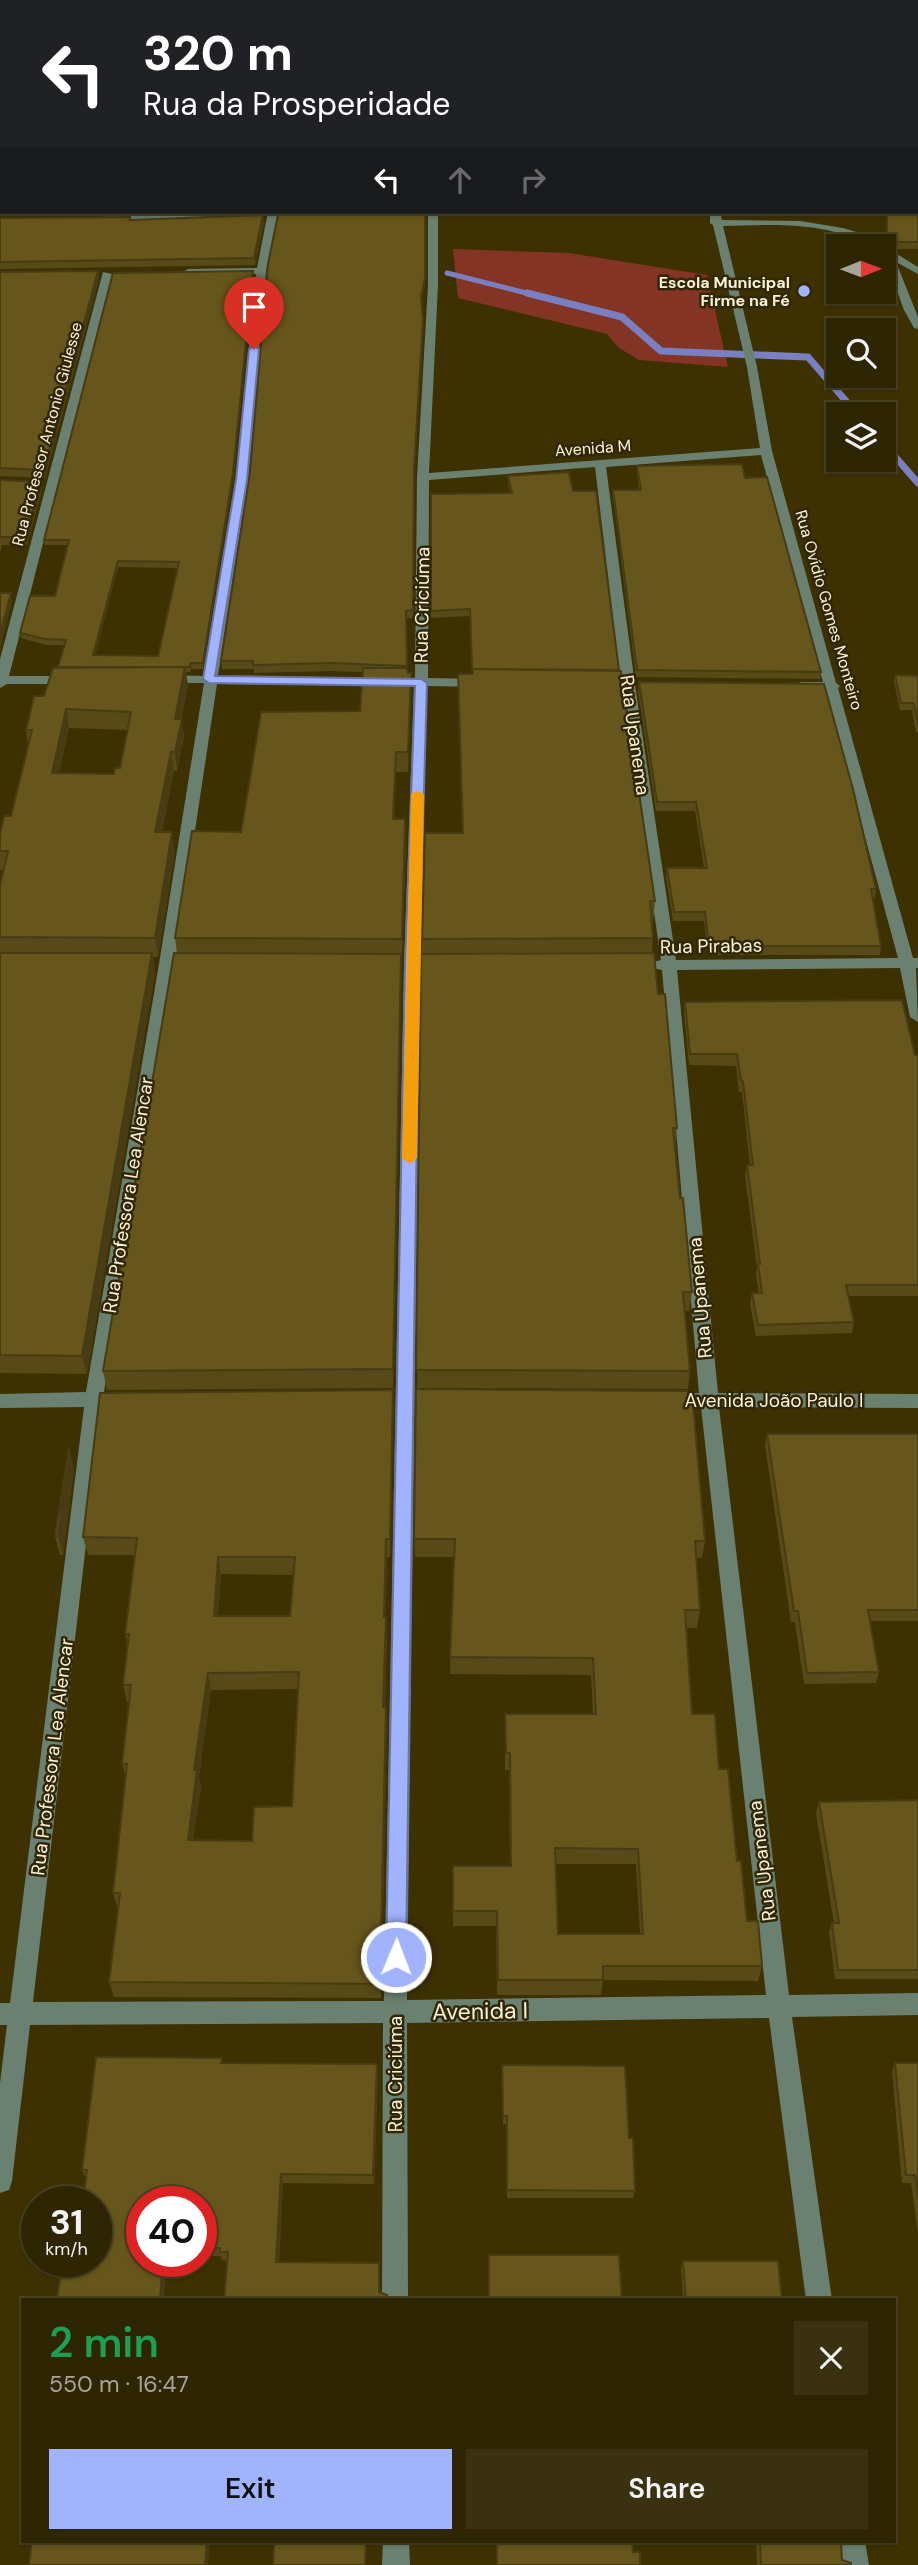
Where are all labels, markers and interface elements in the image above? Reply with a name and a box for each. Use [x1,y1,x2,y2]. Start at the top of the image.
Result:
text: 320 m [143,21,293,85]
icon: left [28,28,119,119]
text: Rua da Prosperidade [143,83,451,125]
icon: left [368,161,406,199]
icon: ahead [441,161,479,199]
icon: right [514,161,552,199]
north arrow [826,234,896,304]
map controls [826,234,896,472]
place label: Escola Municipal Firme na Fé [659,272,790,311]
pin [224,277,284,349]
marker: Escola Municipal Firme na Fé [796,283,812,299]
icon: arrive [235,288,273,326]
button: search [826,318,896,388]
street label: Rua Professor Antonio Giulesse [7,320,87,548]
button: layers [826,402,896,472]
street label: Avenida M [554,435,632,461]
street label: Rua Ovídio Gomes Monteiro [790,508,868,712]
street label: Rua Criciúma [408,547,436,663]
street label: Rua Upanema [614,673,656,797]
street label: Rua Pirabas [660,933,762,959]
street label: Rua Professora Lea Alencar [97,1075,159,1315]
street label: Rua Upanema [682,1237,718,1359]
street label: Avenida João Paulo I [685,1388,864,1413]
street label: Rua Professora Lea Alencar [25,1637,79,1877]
street label: Rua Upanema [742,1799,782,1923]
position arrow [359,1920,433,1994]
street label: Avenida I [432,1995,528,2027]
street label: Rua Criciúma [383,2016,408,2132]
speed limit sign: 40 [126,2186,217,2277]
text: 31 [50,2199,83,2245]
text: km/h [45,2237,88,2261]
text: 2 min [49,2315,159,2370]
button: close [794,2321,868,2395]
text: 550 m · 16:47 [49,2369,189,2399]
button: Exit [49,2449,452,2529]
button: Share [466,2449,868,2529]

